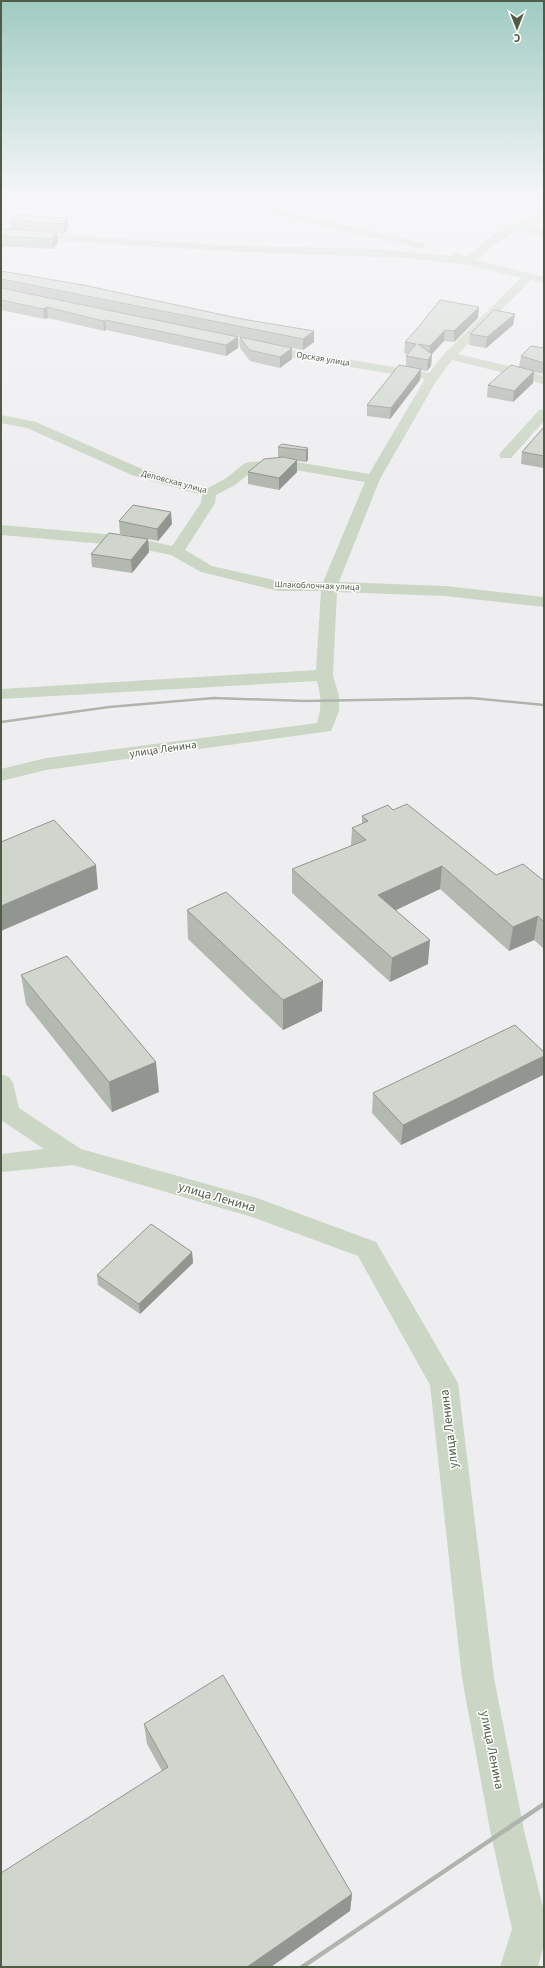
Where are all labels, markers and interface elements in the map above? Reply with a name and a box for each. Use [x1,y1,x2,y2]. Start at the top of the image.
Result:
north arrow [497,8,537,48]
text: С [513,30,520,45]
street label: Орская улица [295,348,351,370]
street label: Деповская улица [140,467,208,497]
street label: Шлакоблочная улица [274,578,360,594]
street label: улица Ленина [129,737,197,761]
street label: улица Ленина [176,1177,258,1217]
street label: улица Ленина [435,1388,463,1470]
street label: улица Ленина [476,1709,508,1791]

